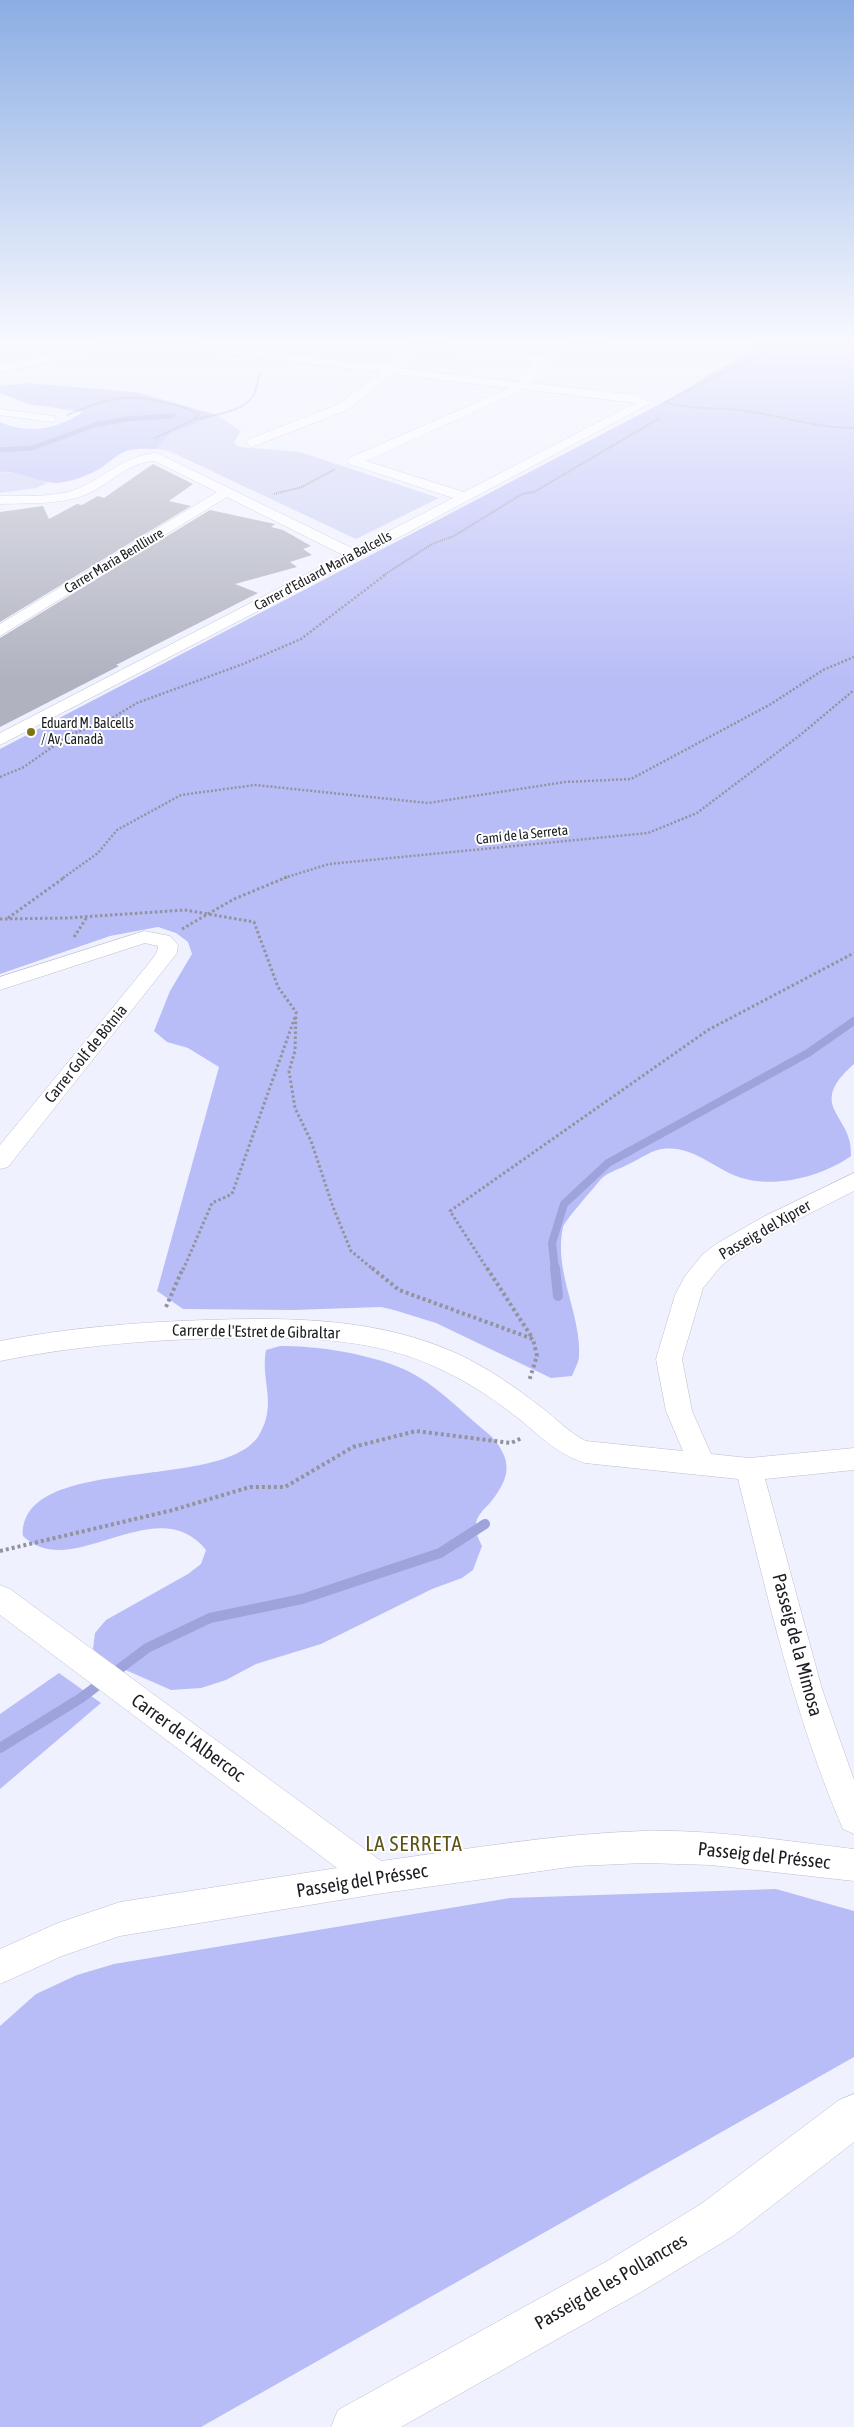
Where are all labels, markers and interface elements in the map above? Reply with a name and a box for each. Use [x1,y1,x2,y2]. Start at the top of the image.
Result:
street label: Carrer Maria Benlliure [61,525,167,597]
street label: Carrer d'Eduard Maria Balcells [251,528,395,614]
place label: Eduard M. Balcells / Av, Canadà [41,716,134,749]
marker: Eduard M. Balcells / Av, Canadà [25,726,37,738]
street label: Camí de la Serreta [475,822,569,848]
street label: Carrer Golf de Bòtnia [41,1001,131,1107]
street label: Passeig del Xiprer [716,1196,814,1264]
street label: Carrer de l'Estret de Gibraltar [172,1321,340,1343]
street label: Passeig de la Mimosa [767,1571,827,1719]
street label: Carrer de l'Albercoc [127,1689,249,1787]
district label: LA SERRETA [364,1831,464,1857]
street label: Passeig del Préssec [697,1838,831,1874]
street label: Passeig del Préssec [295,1859,429,1903]
street label: Passeig de les Pollancres [531,2229,691,2335]

